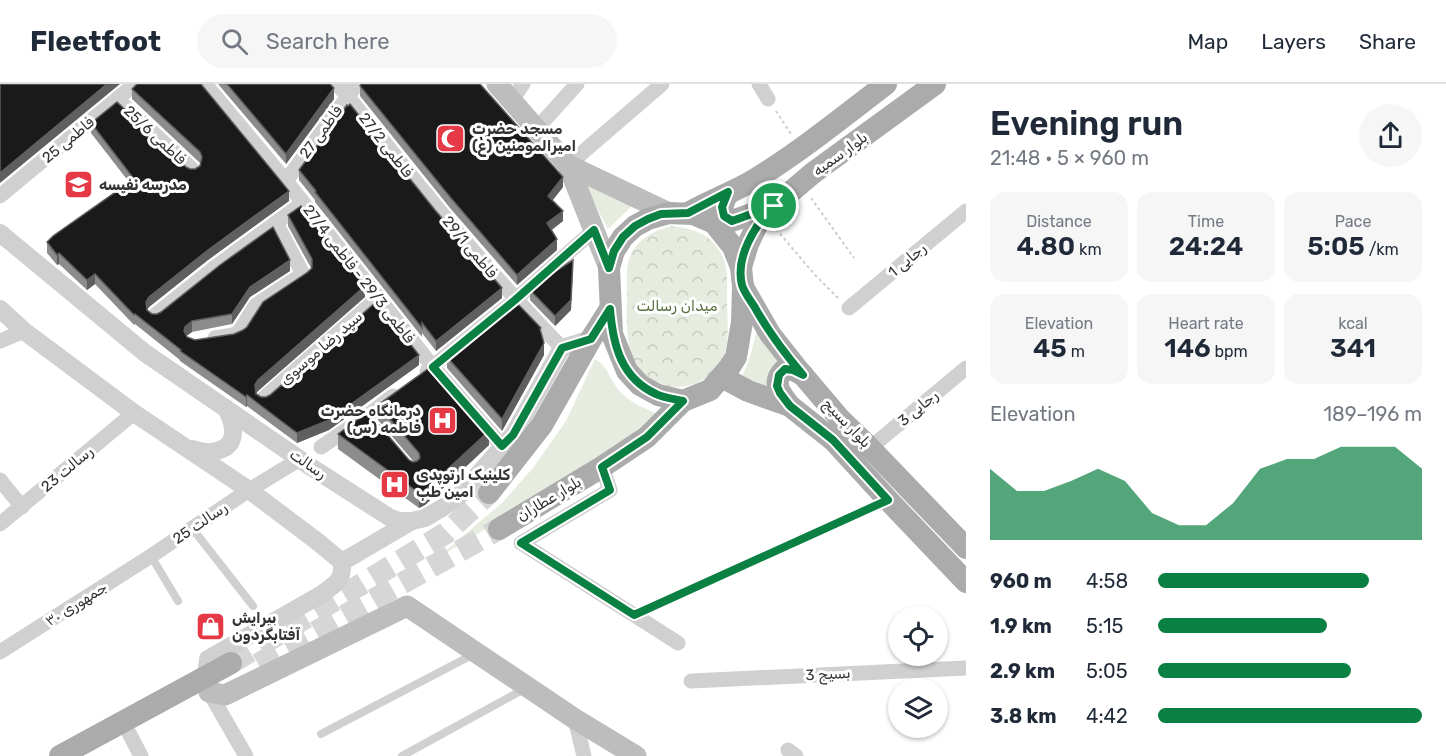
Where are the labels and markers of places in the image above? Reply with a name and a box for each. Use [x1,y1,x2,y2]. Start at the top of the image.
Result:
place label: مسجد حضرت امیرالمومنین (ع) [472,120,576,157]
mosque icon: مسجد حضرت امیرالمومنین (ع) [435,122,467,154]
school or university icon: مدرسه نفیسه [62,169,94,201]
place label: مدرسه نفیسه [99,176,187,194]
pin [748,180,799,231]
place label: درمانگاه حضرت فاطمه (س) [321,402,421,437]
hospital icon: درمانگاه حضرت فاطمه (س) [426,404,458,436]
place label: کلینیک ارتوپدی امین طب [416,466,511,501]
hospital icon: کلینیک ارتوپدی امین طب [379,468,411,500]
place label: پیرایش آفتابگردون [232,609,300,644]
shop icon: پیرایش آفتابگردون [195,611,227,643]

